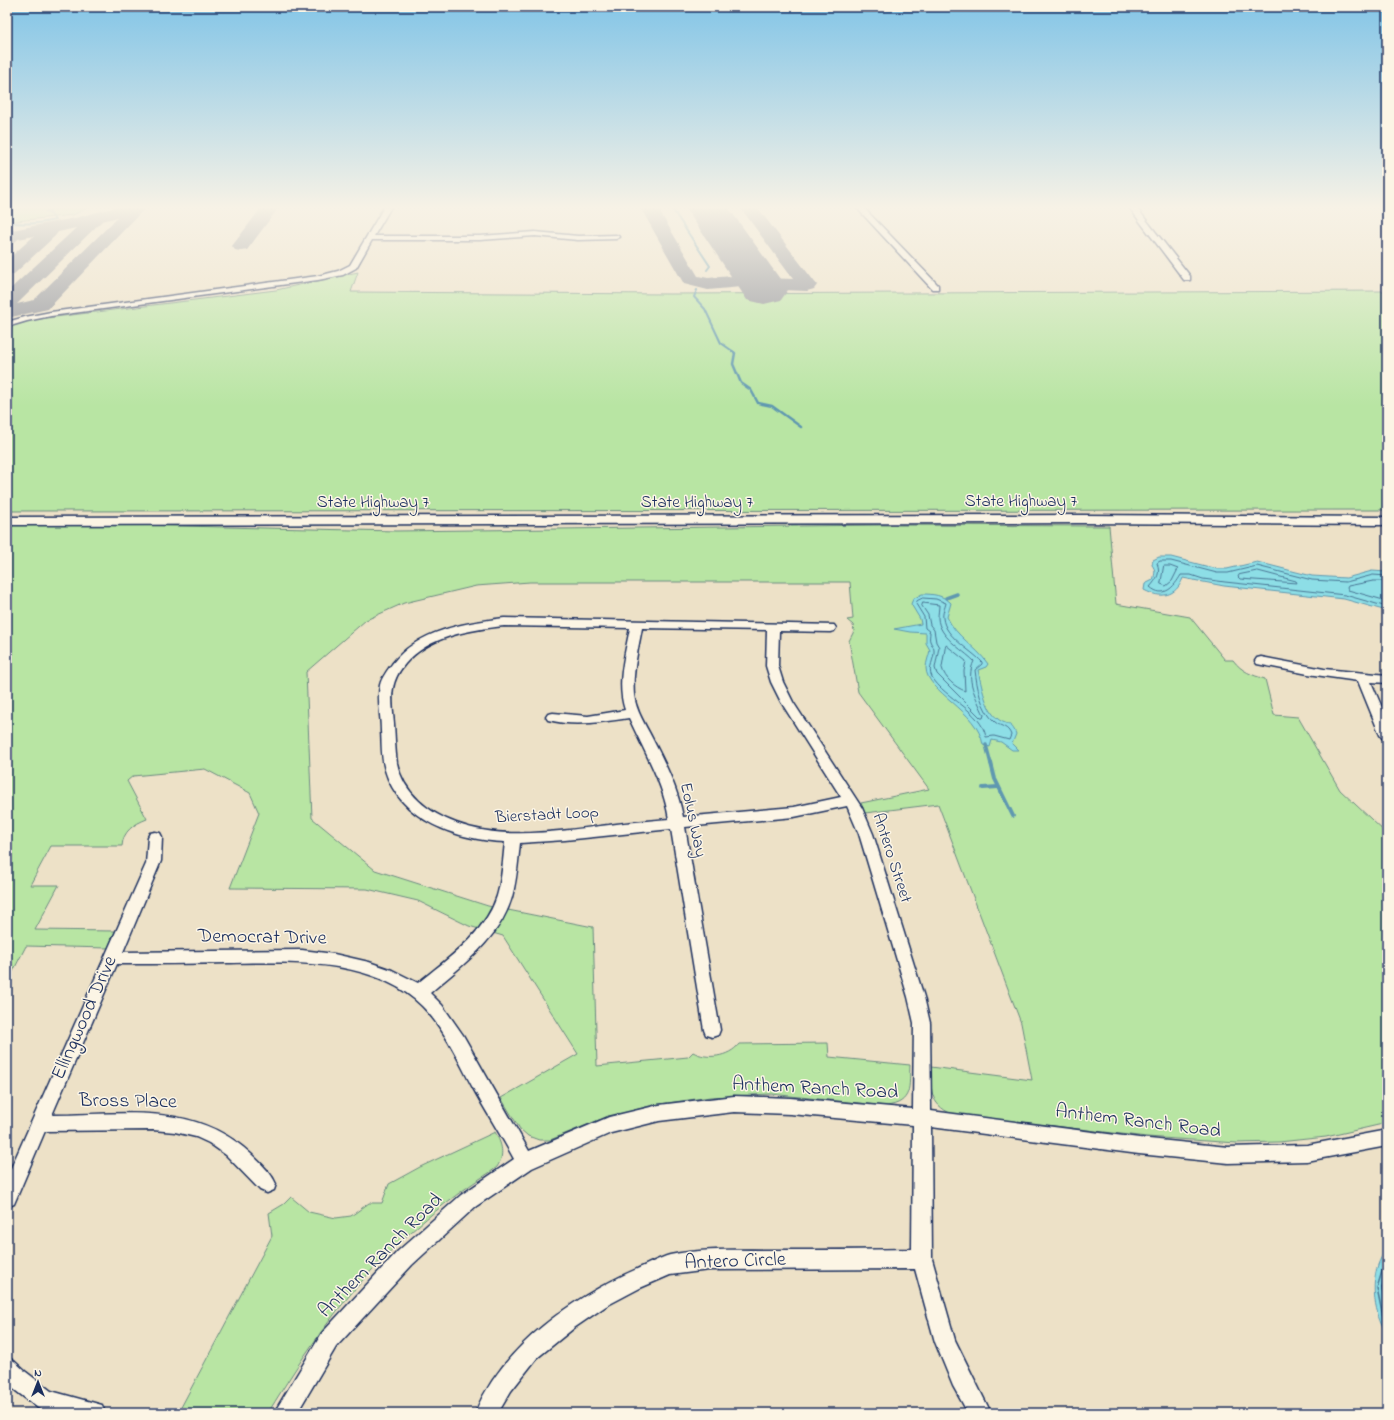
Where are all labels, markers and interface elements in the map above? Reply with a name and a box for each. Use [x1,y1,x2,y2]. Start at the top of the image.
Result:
street label: State Highway 7 [965,489,1077,516]
street label: State Highway 7 [317,490,429,517]
street label: State Highway 7 [641,490,753,517]
street label: Eolus Way [672,780,713,860]
street label: Bierstadt Loop [494,800,599,830]
street label: Antero Street [866,810,918,907]
street label: Democrat Drive [196,922,327,954]
street label: Ellingwood Drive [45,951,126,1085]
street label: Anthem Ranch Road [731,1070,899,1108]
street label: Bross Place [78,1087,177,1117]
street label: Anthem Ranch Road [1054,1097,1222,1147]
street label: Anthem Ranch Road [312,1187,450,1325]
street label: Antero Circle [684,1246,786,1278]
north arrow [18,1362,58,1402]
text: N [34,1365,42,1381]

